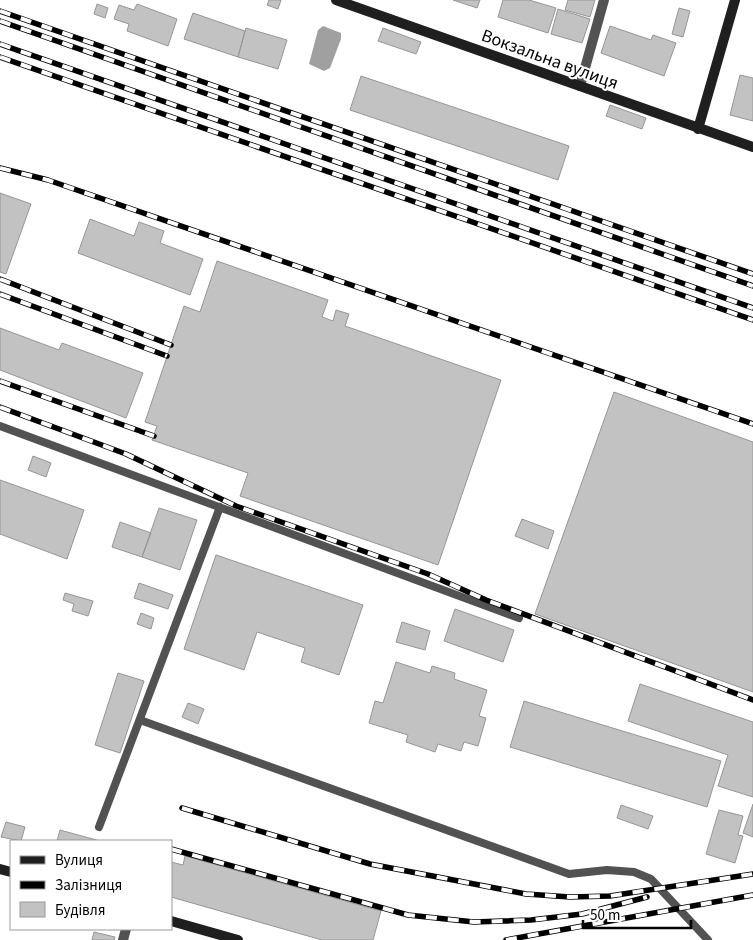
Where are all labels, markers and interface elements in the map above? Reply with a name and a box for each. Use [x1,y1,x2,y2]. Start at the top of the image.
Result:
street label: Вокзальна вулиця [478,23,622,96]
legend [10,840,172,930]
text: Вулиця [55,850,103,871]
text: Залізниця [55,875,122,896]
scale bar [583,898,690,930]
text: Будівля [55,900,105,921]
text: 50 m [590,905,620,926]

